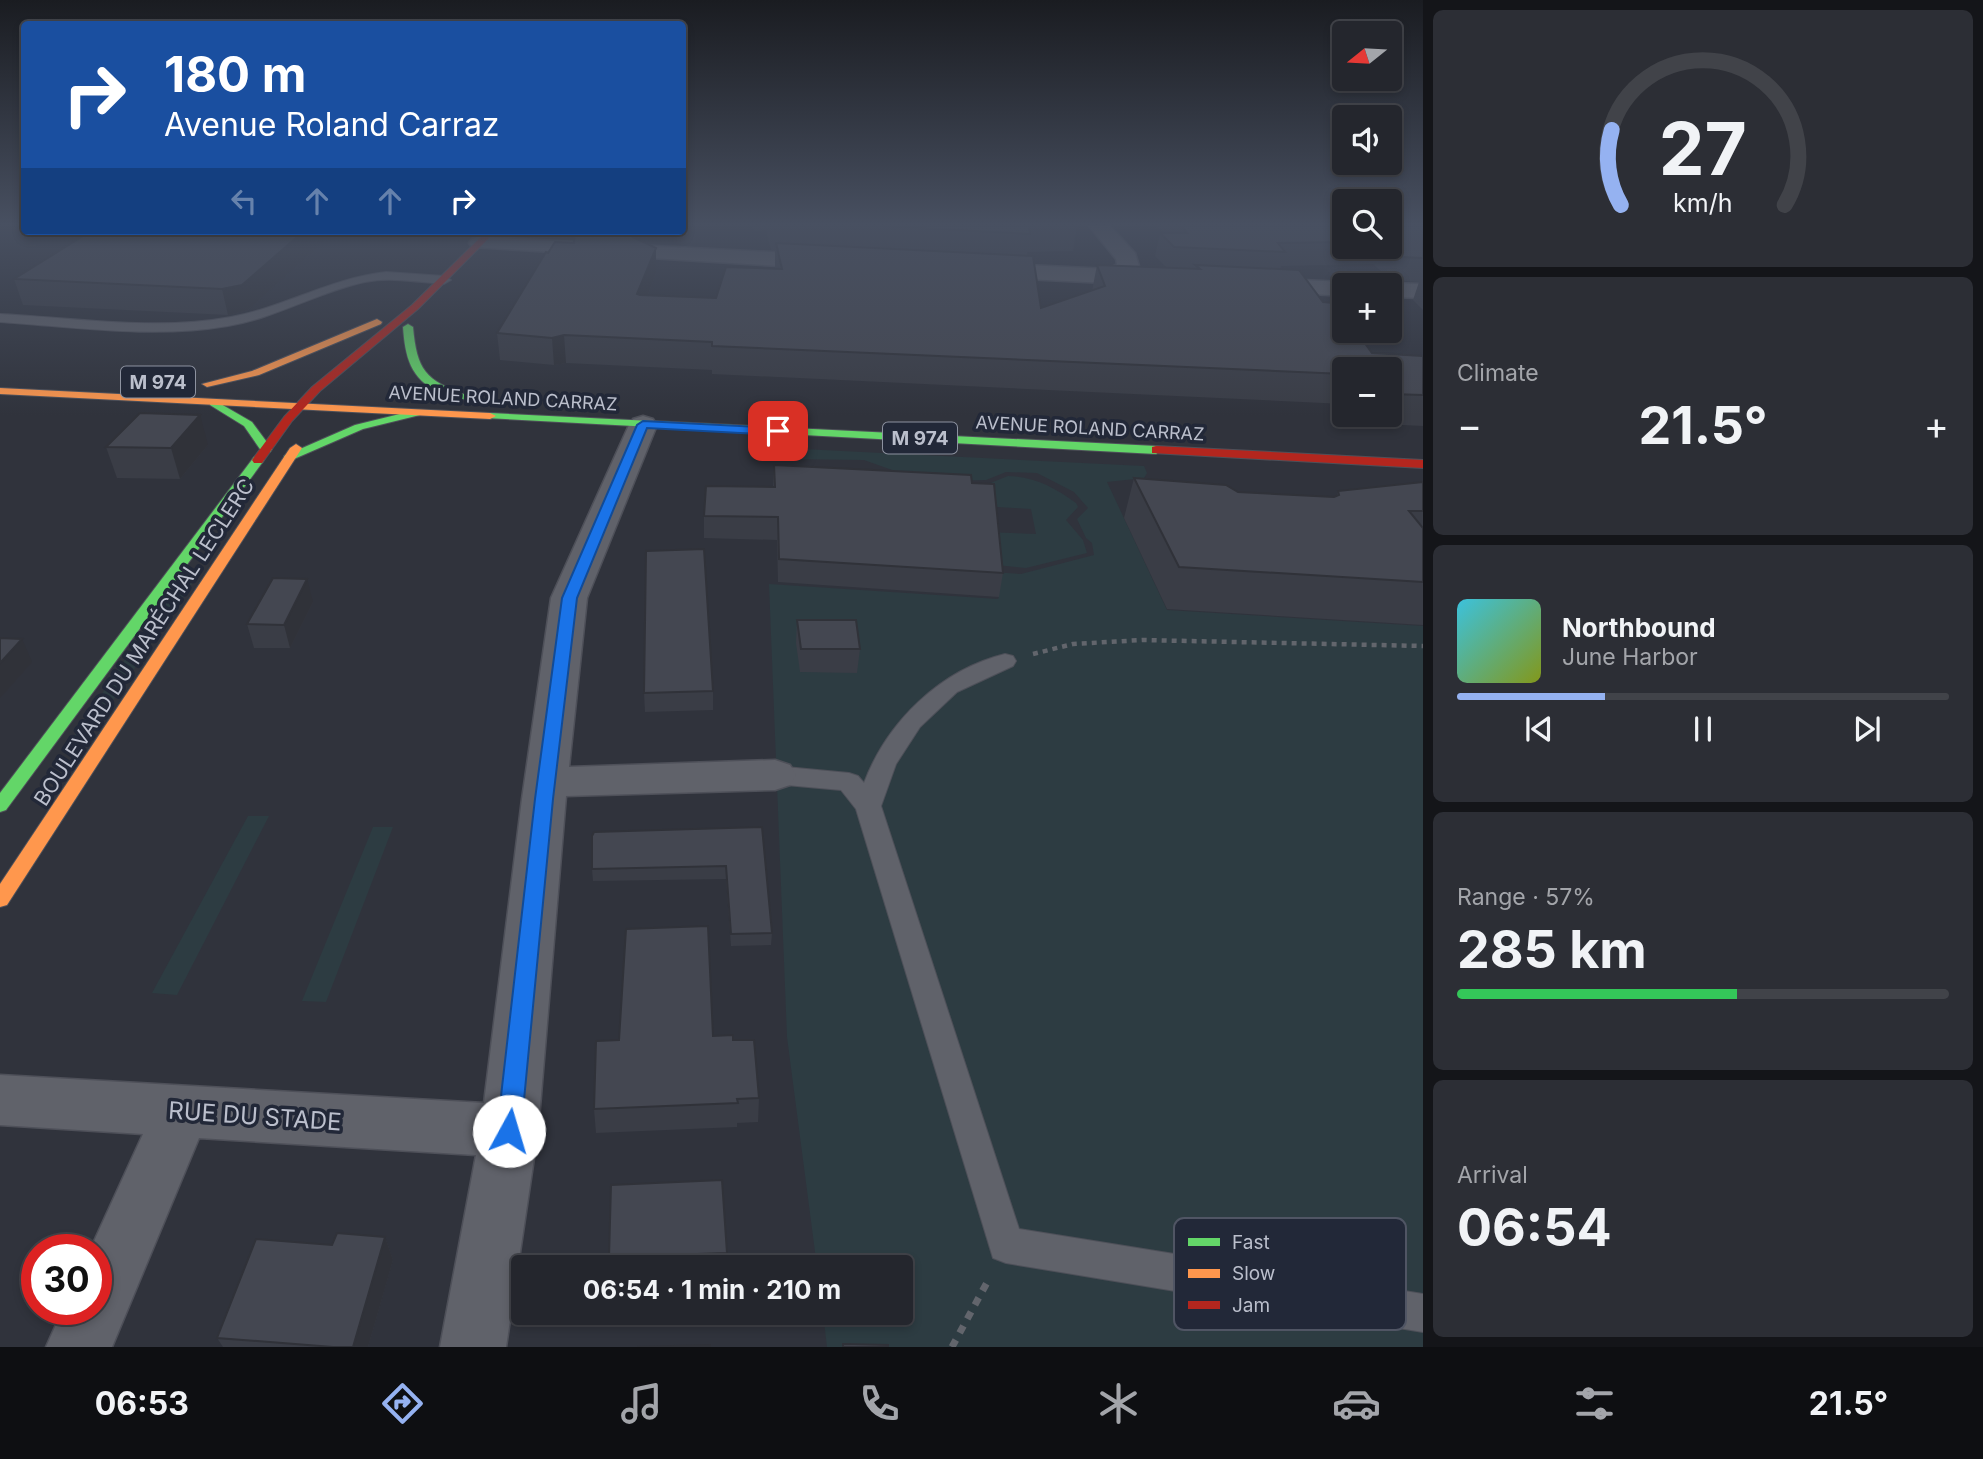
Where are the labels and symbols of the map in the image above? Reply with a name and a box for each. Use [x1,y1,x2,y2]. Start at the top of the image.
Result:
north arrow [1332,21,1402,91]
road number: M 974 [121,366,195,398]
street label: AVENUE ROLAND CARRAZ [388,382,618,414]
pin [748,401,808,461]
street label: AVENUE ROLAND CARRAZ [975,412,1205,444]
road number: M 974 [883,422,957,453]
street label: BOULEVARD DU MARÉCHAL LECLERC [28,473,259,810]
position arrow [472,1094,546,1168]
street label: RUE DU STADE [167,1095,343,1137]
legend [1174,1218,1406,1330]
text: Fast [1232,1231,1270,1254]
speed limit sign: 30 [21,1234,112,1325]
text: Slow [1232,1262,1275,1285]
text: Jam [1232,1294,1270,1317]

